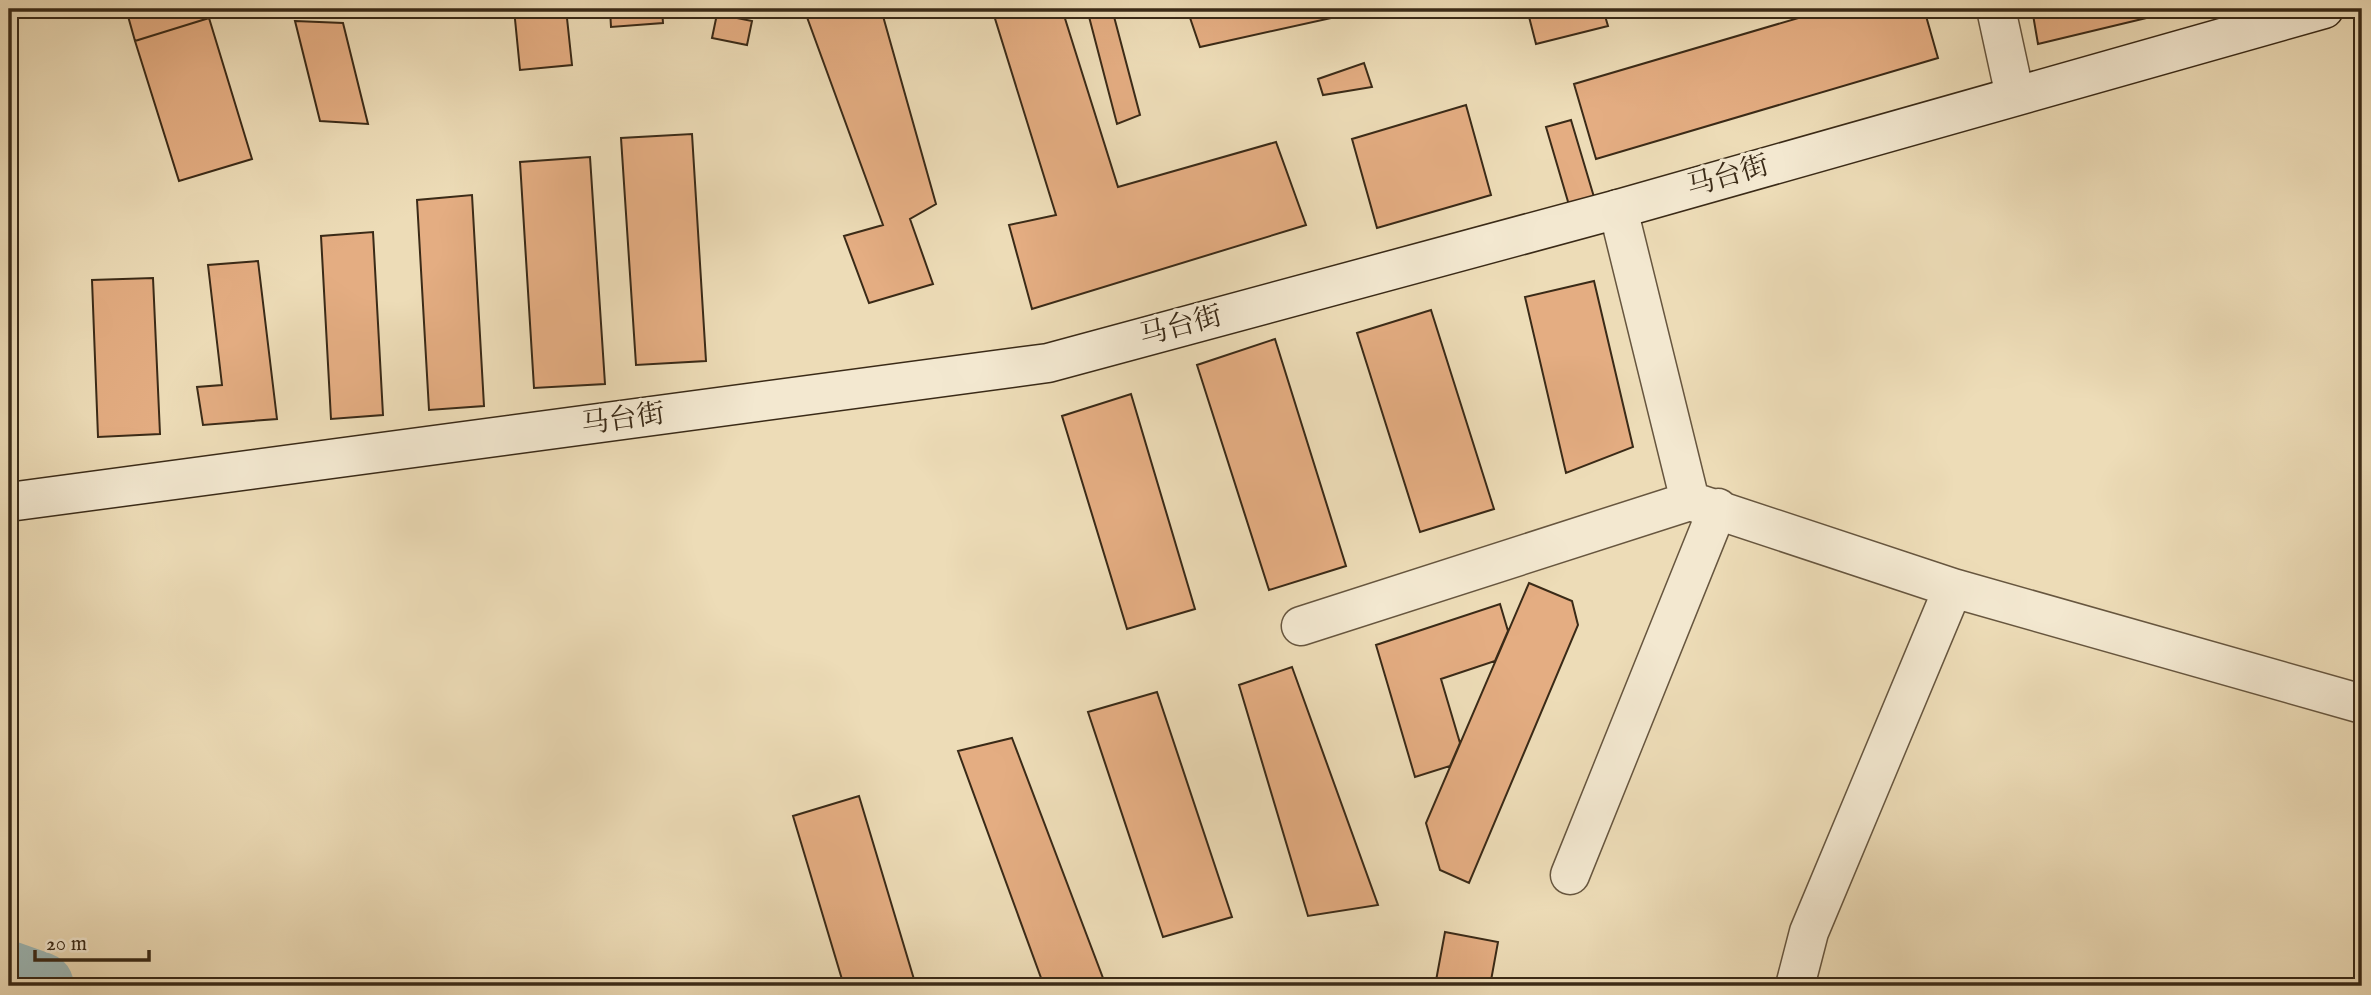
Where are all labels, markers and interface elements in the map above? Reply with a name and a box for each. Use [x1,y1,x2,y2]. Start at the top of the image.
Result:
street label: 马台街 [1683,149,1773,205]
street label: 马台街 [1136,299,1226,355]
street label: 马台街 [579,397,667,443]
scale bar [35,918,149,962]
text: 20 m [46,931,87,958]

